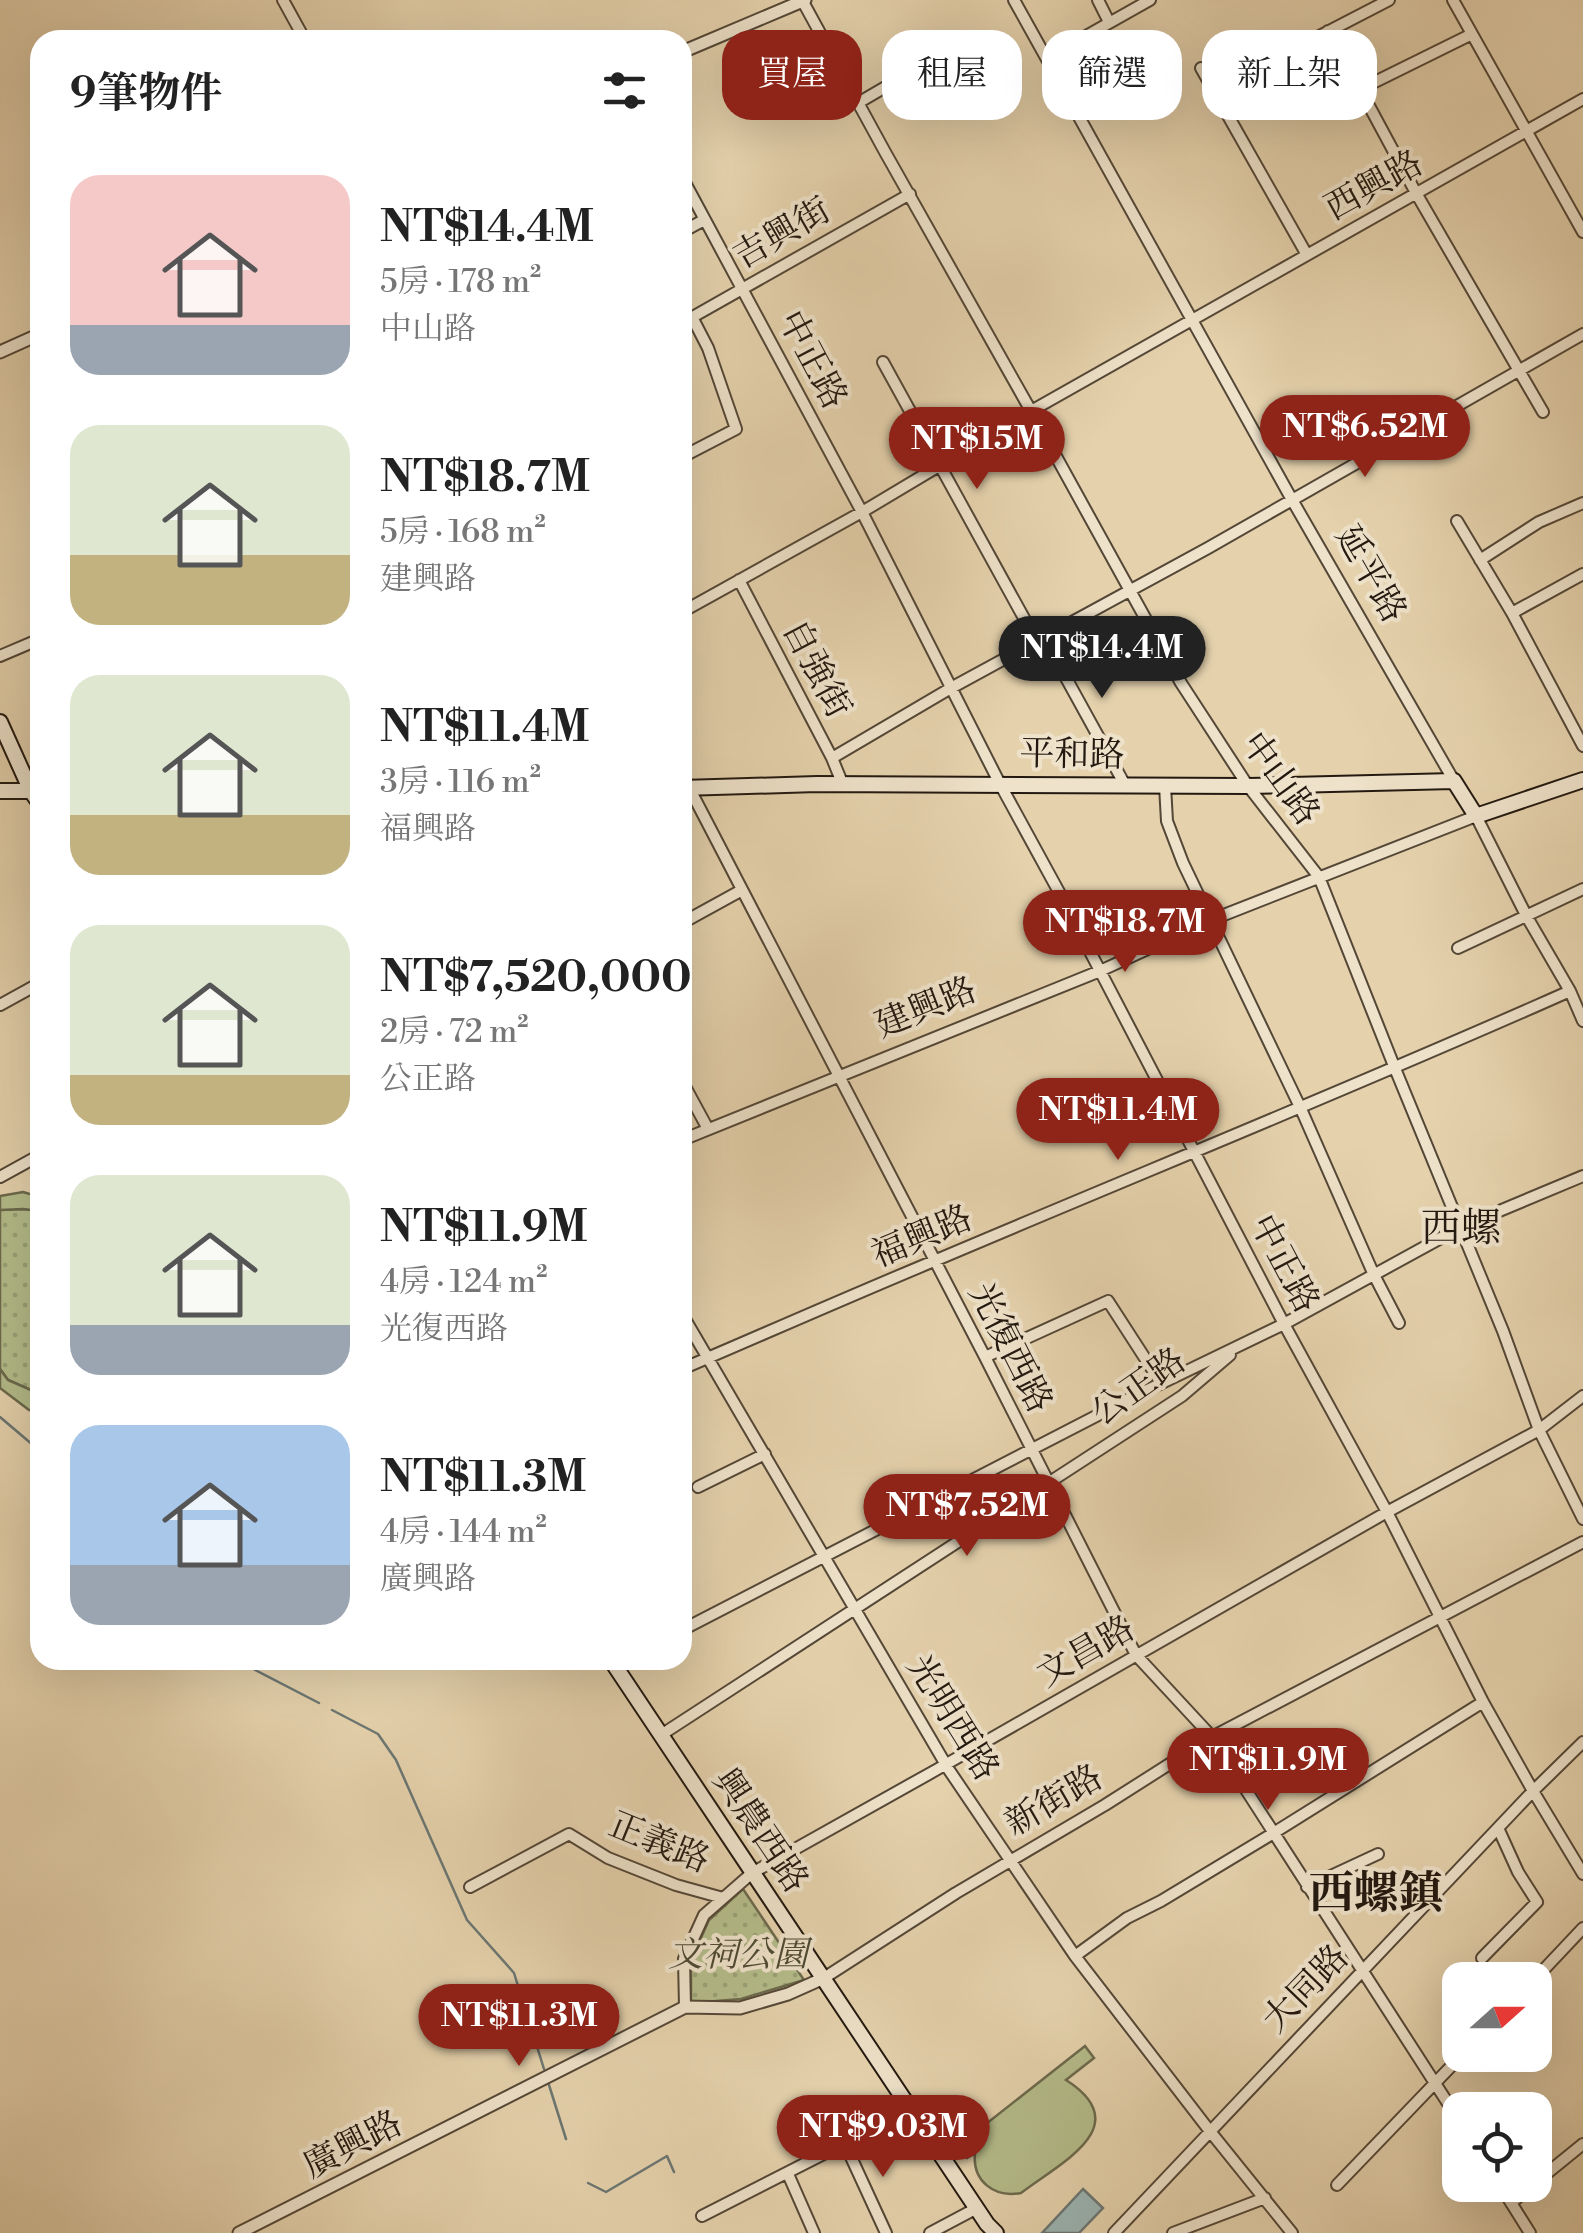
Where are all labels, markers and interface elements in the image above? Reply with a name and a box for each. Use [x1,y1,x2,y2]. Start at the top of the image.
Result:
chip: 買屋 [722,30,862,120]
chip: 租屋 [882,30,1022,120]
chip: 篩選 [1042,30,1182,120]
chip: 新上架 [1202,30,1377,120]
icon: filters [597,63,652,118]
text: 9筆物件 [70,68,222,121]
street label: 西興路 [1318,142,1430,230]
street label: 吉興街 [726,189,838,279]
text: NT$14.4M [380,202,594,255]
icon: home [150,215,270,335]
text: 5房 · 178 m² [380,262,541,302]
street label: 中正路 [768,304,856,416]
text: 中山路 [380,309,476,349]
pin: NT$6.52M [1262,395,1468,480]
pin: NT$15M [896,407,1058,492]
text: NT$6.52M [1282,407,1448,447]
text: NT$15M [911,419,1043,459]
text: NT$18.7M [380,452,590,505]
icon: home [150,465,270,585]
text: 5房 · 168 m² [380,512,546,552]
street label: 延平路 [1325,518,1415,630]
text: 建興路 [380,559,476,599]
street label: 自強街 [772,613,860,725]
pin: NT$14.4M [999,616,1205,701]
text: NT$14.4M [1021,628,1183,668]
text: NT$11.4M [380,702,589,755]
icon: home [150,715,270,835]
street label: 中山路 [1232,724,1328,834]
street label: 平和路 [1019,733,1125,777]
text: 3房 · 116 m² [380,762,541,802]
text: 福興路 [380,809,476,849]
pin: NT$18.7M [1022,890,1228,975]
text: NT$18.7M [1045,902,1205,942]
text: NT$7,520,000 [380,952,692,1005]
icon: home [150,965,270,1085]
street label: 建興路 [869,968,983,1048]
text: 2房 · 72 m² [380,1012,529,1052]
text: 公正路 [380,1059,476,1099]
pin: NT$11.4M [1015,1078,1221,1163]
text: NT$11.4M [1038,1090,1198,1130]
street label: 福興路 [865,1197,979,1277]
text: NT$11.9M [380,1202,587,1255]
district label: 西螺 [1421,1204,1501,1254]
street label: 中正路 [1240,1208,1328,1320]
icon: home [150,1215,270,1335]
text: 4房 · 124 m² [380,1262,547,1302]
street label: 光復西路 [959,1276,1061,1420]
text: 光復西路 [380,1309,508,1349]
street label: 公正路 [1084,1339,1194,1435]
text: NT$11.3M [380,1452,586,1505]
icon: home [150,1465,270,1585]
pin: NT$7.52M [864,1474,1070,1559]
text: NT$7.52M [885,1486,1049,1526]
text: 4房 · 144 m² [380,1512,547,1552]
text: 廣興路 [380,1559,476,1599]
street label: 文昌路 [1030,1607,1142,1697]
street label: 光明西路 [897,1647,1007,1789]
pin: NT$11.9M [1165,1728,1371,1813]
text: NT$11.9M [1189,1740,1347,1780]
street label: 新街路 [998,1756,1110,1846]
street label: 興農西路 [703,1761,817,1901]
street label: 正義路 [602,1803,716,1883]
district label: 西螺鎮 [1308,1866,1444,1923]
park label: 文祠公園 [668,1934,813,1977]
street label: 大同路 [1254,1936,1358,2042]
north arrow [1442,1962,1552,2072]
map controls [1442,1962,1552,2202]
pin: NT$11.3M [416,1984,622,2069]
text: NT$11.3M [440,1996,598,2036]
button: locate [1442,2092,1552,2202]
pin: NT$9.03M [780,2095,986,2180]
street label: 廣興路 [296,2102,410,2188]
text: NT$9.03M [799,2107,967,2147]

